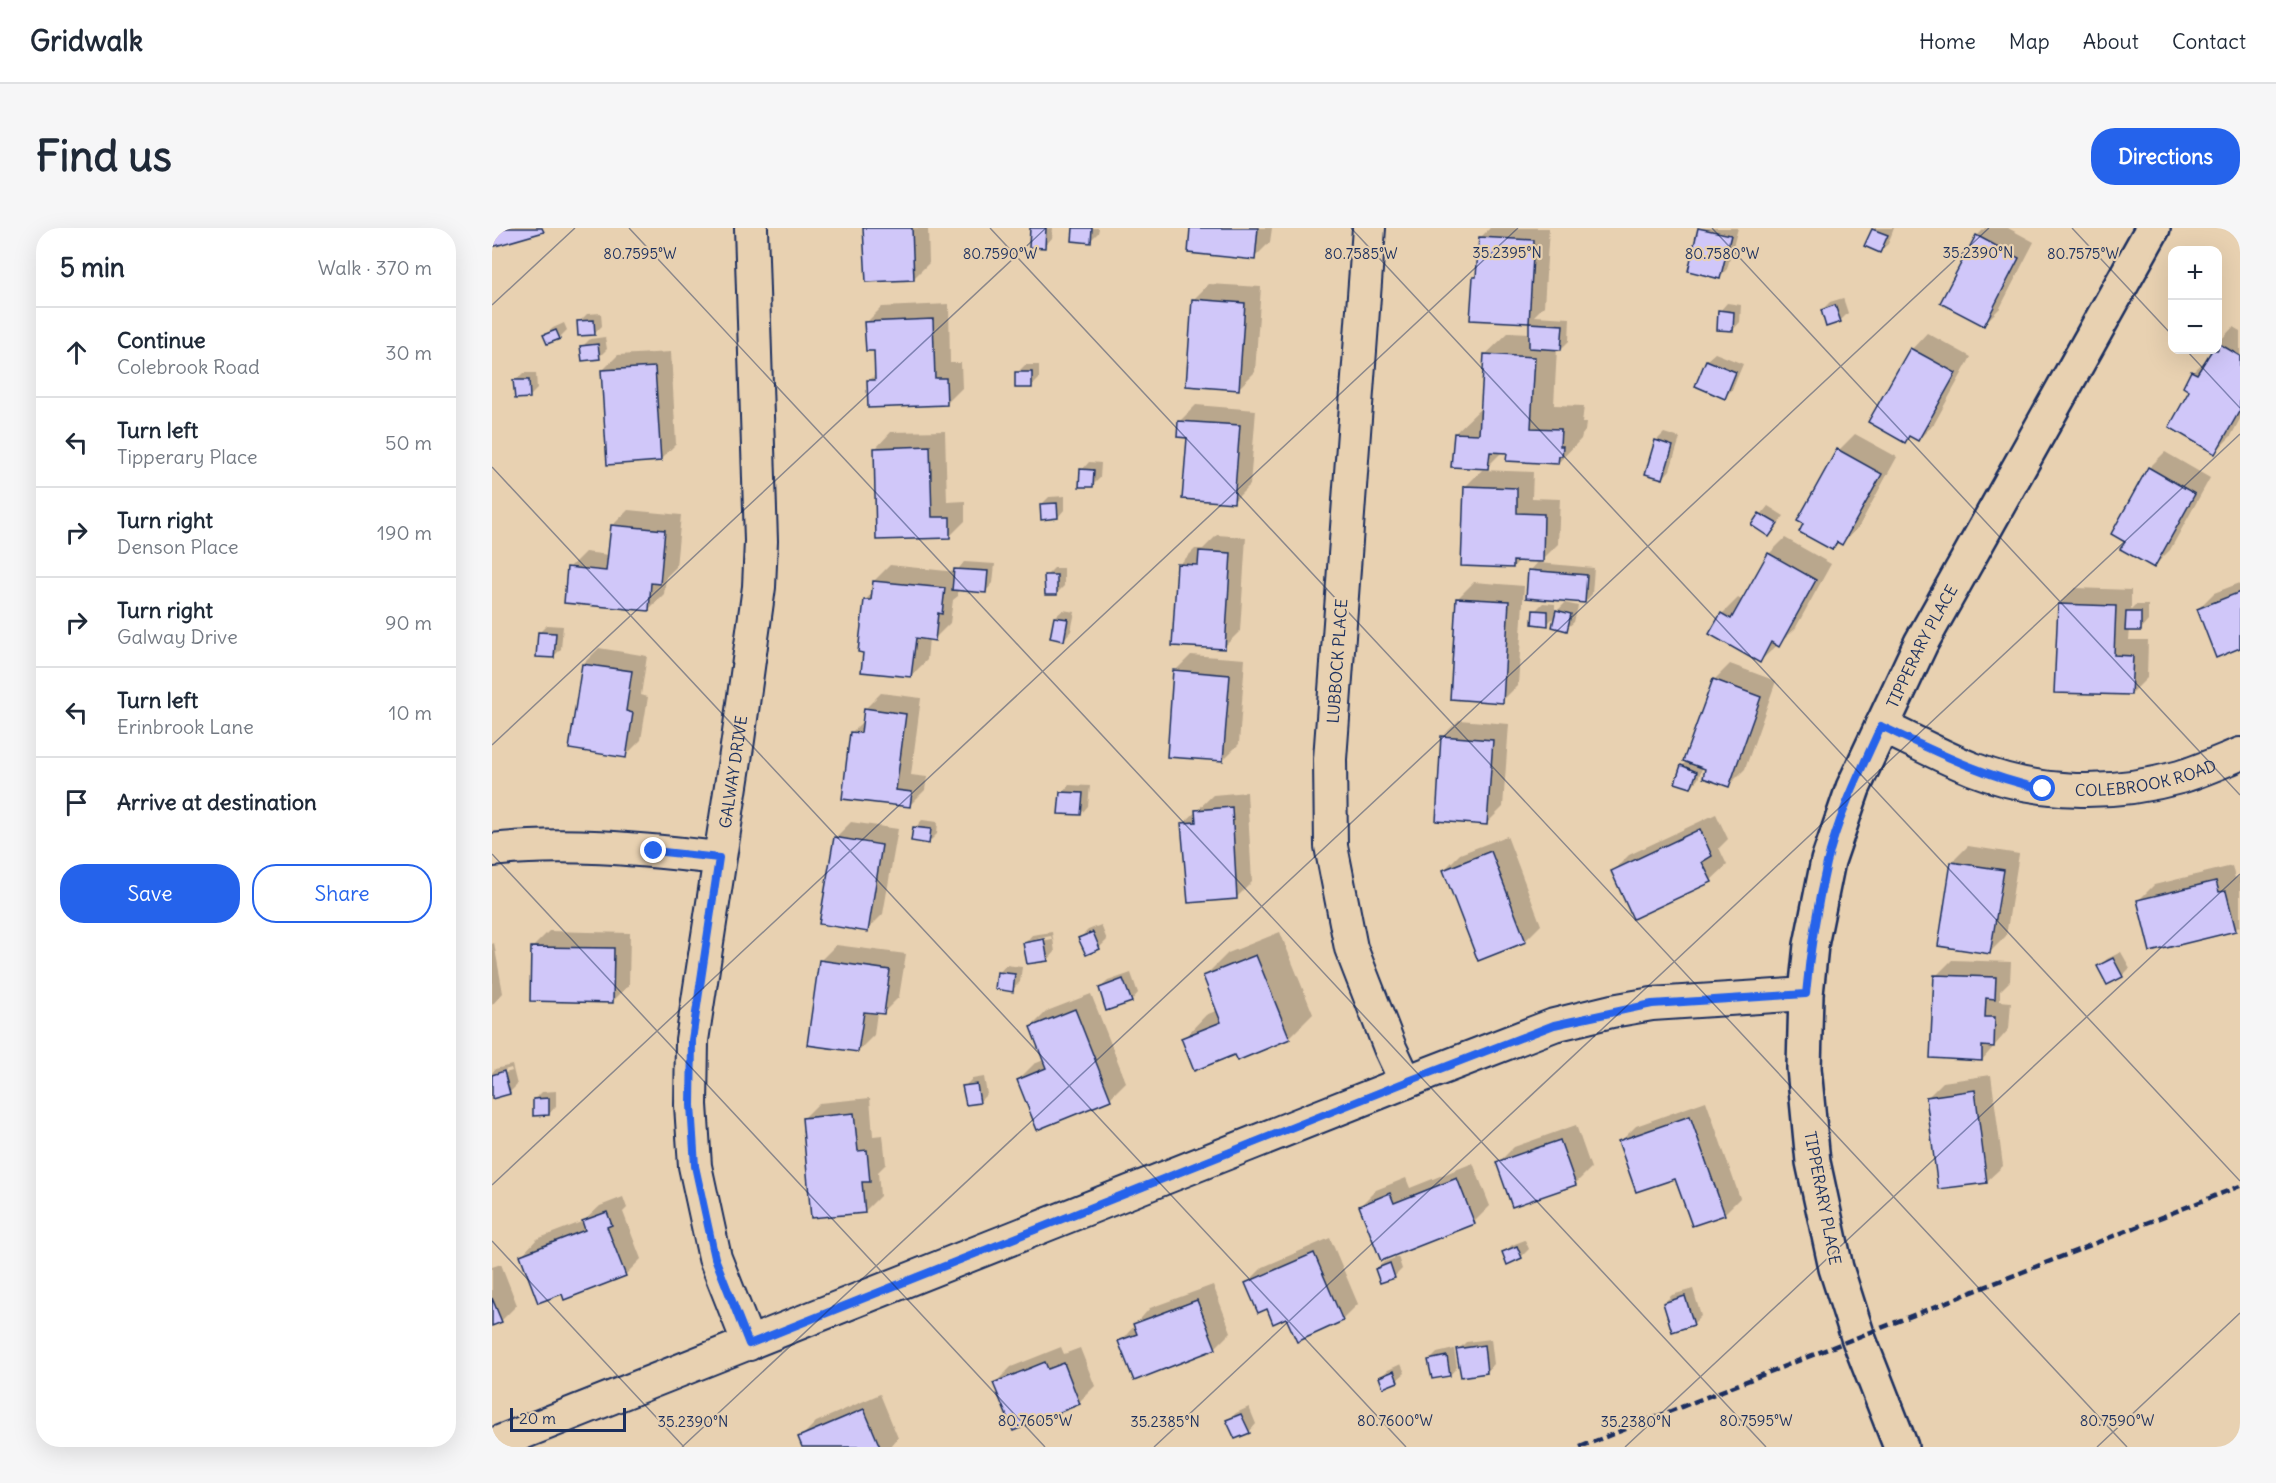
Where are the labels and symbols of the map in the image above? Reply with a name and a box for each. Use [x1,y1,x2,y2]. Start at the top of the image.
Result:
text: 35.2395°N [1472,243,1542,262]
text: 35.2390°N [1943,243,2013,262]
text: 80.7595°W [603,244,677,263]
text: 80.7590°W [963,244,1038,263]
text: 80.7585°W [1324,244,1398,263]
text: 80.7580°W [1685,244,1760,263]
text: 80.7575°W [2047,244,2119,263]
street label: TIPPERARY PLACE [1882,581,1962,711]
street label: LUBBOCK PLACE [1323,598,1351,724]
street label: GALWAY DRIVE [715,714,751,830]
street label: COLEBROOK ROAD [2075,755,2219,800]
route start [2029,775,2055,801]
route end [640,837,666,863]
street label: TIPPERARY PLACE [1800,1130,1846,1266]
scale bar [510,1405,626,1432]
text: 80.7605°W [998,1411,1073,1430]
text: 80.7600°W [1357,1411,1433,1430]
text: 80.7595°W [1719,1411,1793,1430]
text: 80.7590°W [2080,1411,2155,1430]
text: 35.2390°N [658,1412,728,1431]
text: 35.2385°N [1130,1412,1200,1431]
text: 35.2380°N [1601,1412,1671,1431]

